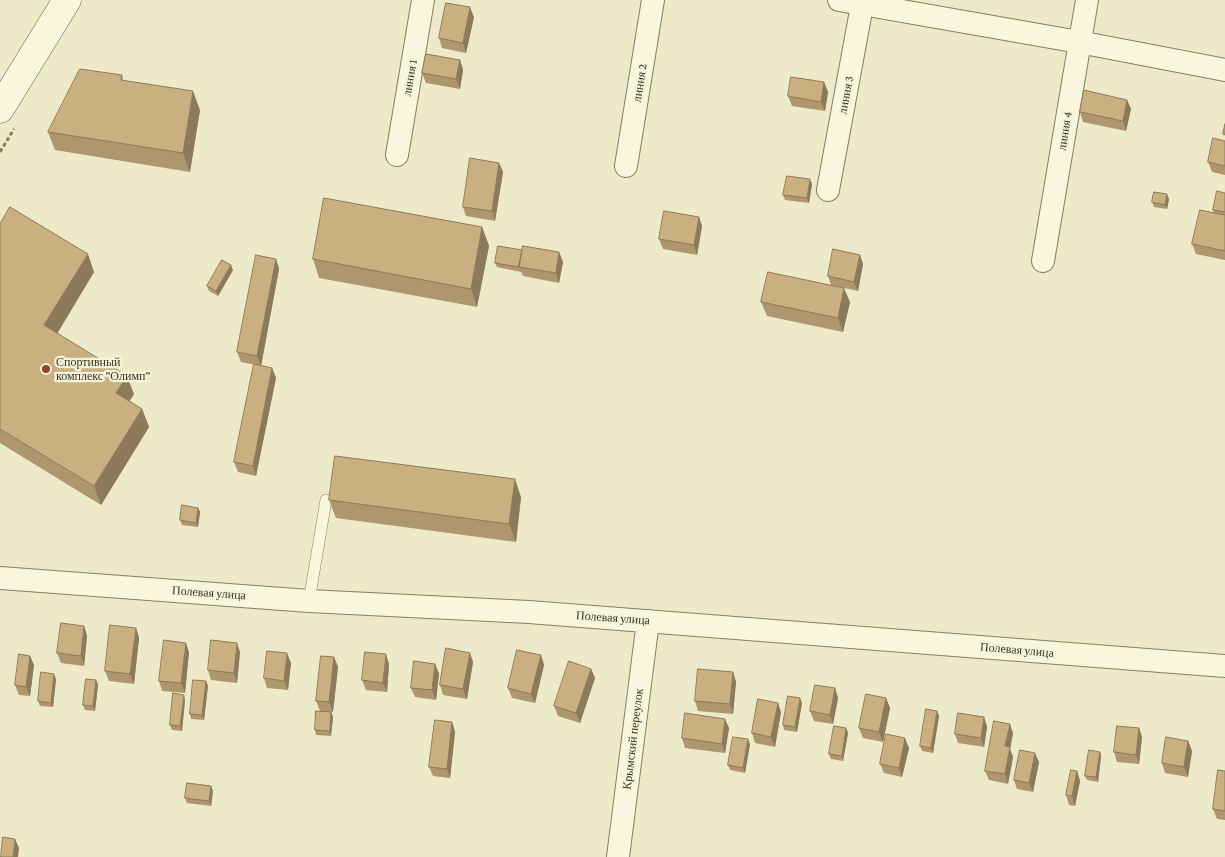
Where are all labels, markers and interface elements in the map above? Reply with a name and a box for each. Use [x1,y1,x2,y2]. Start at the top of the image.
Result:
street label: линия 1 [400,59,420,97]
street label: линия 2 [630,63,650,103]
street label: линия 3 [836,75,856,115]
street label: линия 4 [1055,111,1075,151]
place label: Спортивный комплекс "Олимп" [56,355,150,383]
marker: Спортивный комплекс "Олимп" [40,363,52,375]
street label: Полевая улица [172,583,246,603]
street label: Полевая улица [576,608,650,628]
street label: Полевая улица [979,640,1055,660]
street label: Крымский переулок [620,688,646,790]

